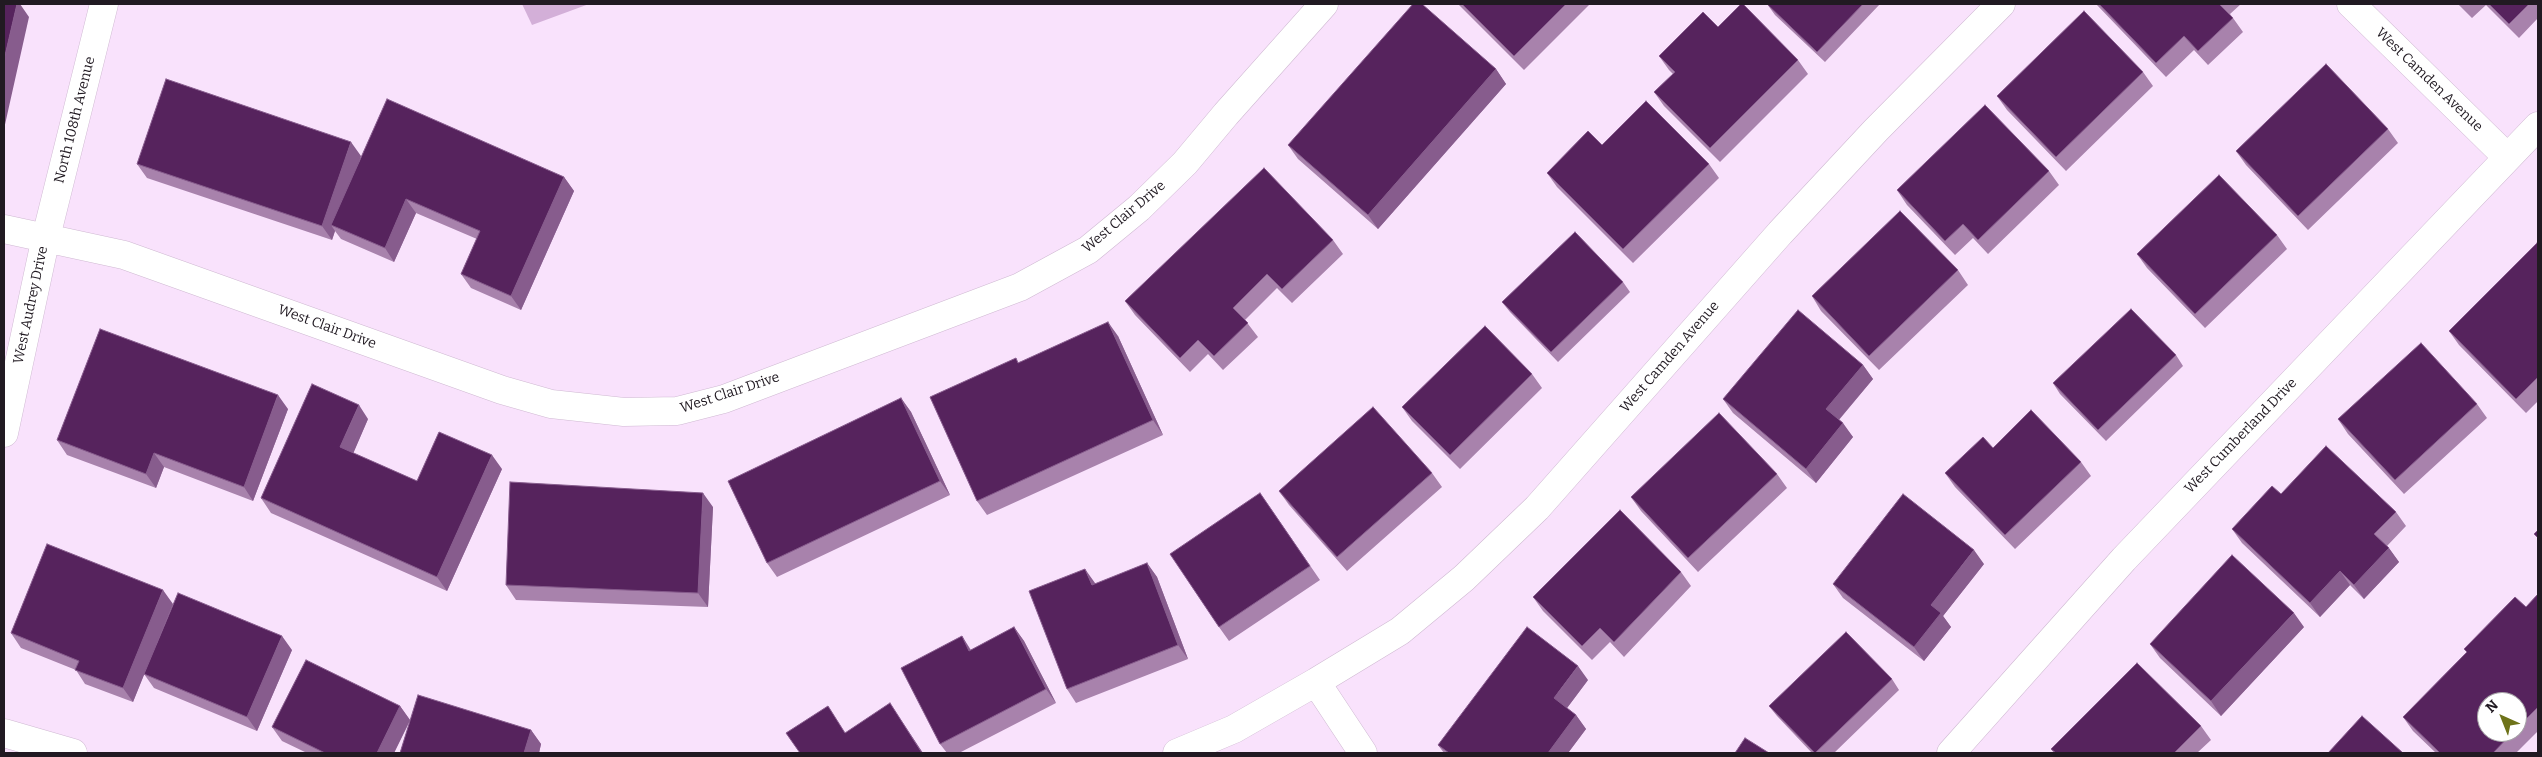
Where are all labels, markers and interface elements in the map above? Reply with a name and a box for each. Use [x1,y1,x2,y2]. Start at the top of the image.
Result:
street label: West Camden Avenue [2372,25,2486,135]
street label: North 108th Avenue [51,55,99,185]
street label: West Clair Drive [1079,177,1169,257]
street label: West Audrey Drive [10,245,52,365]
street label: West Camden Avenue [1617,298,1723,416]
street label: West Clair Drive [276,301,378,353]
street label: West Clair Drive [678,369,782,417]
street label: West Cumberland Drive [2182,375,2300,497]
north arrow [2477,692,2527,742]
text: N [2482,697,2502,716]

